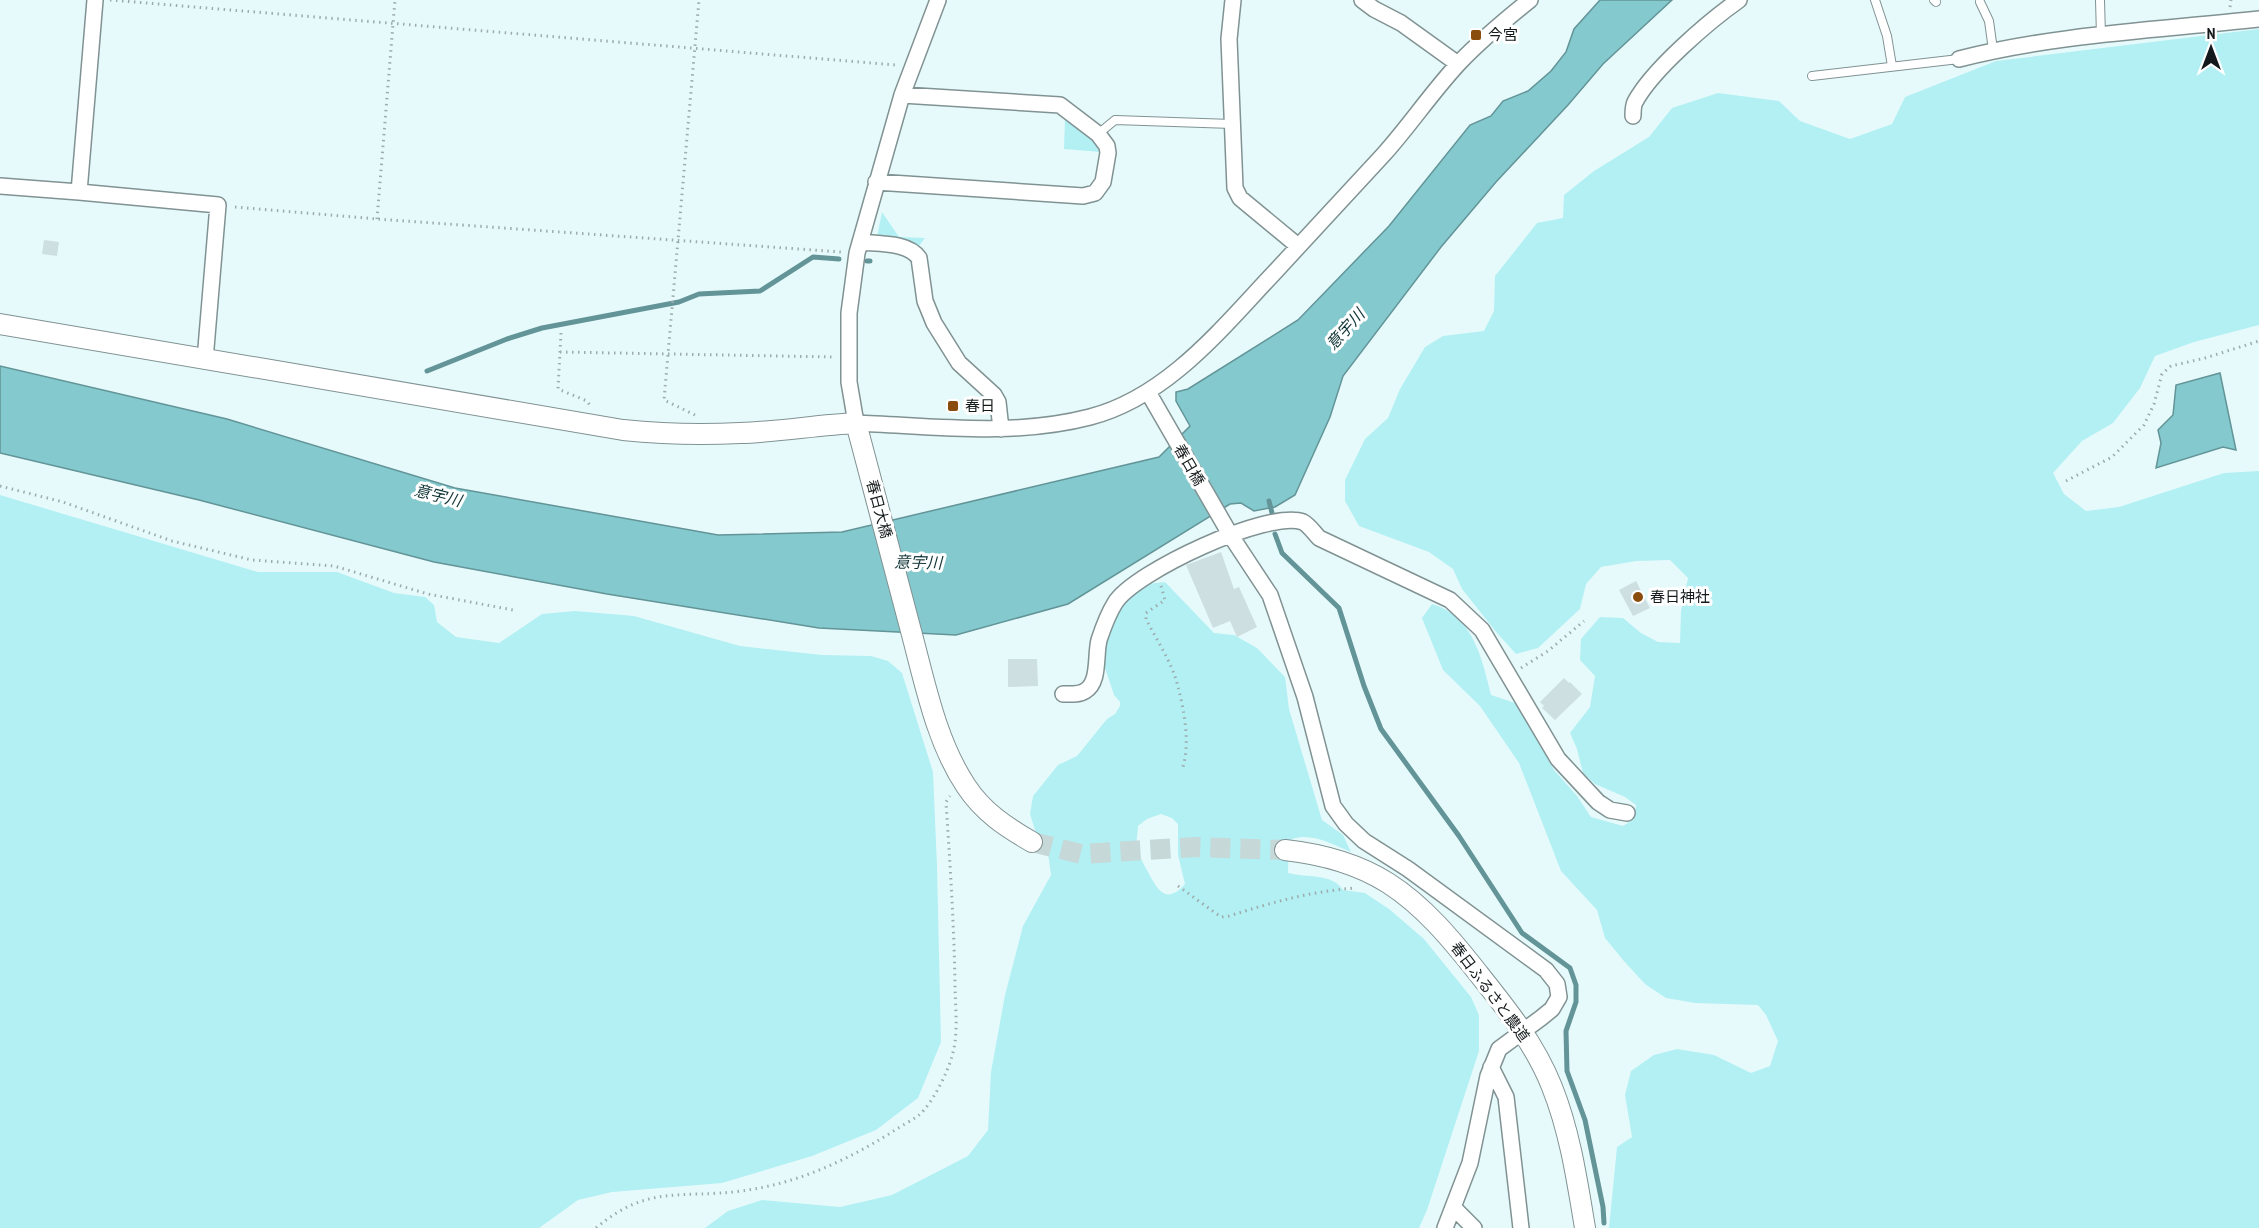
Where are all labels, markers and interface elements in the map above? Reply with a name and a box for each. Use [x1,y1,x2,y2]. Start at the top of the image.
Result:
north arrow [2181,18,2241,78]
text: N [2207,23,2215,43]
place label: 今宮 [1488,25,1518,44]
marker: 今宮 [1469,28,1483,42]
water label: 意宇川 [1322,303,1370,354]
place label: 春日 [965,396,995,415]
marker: 春日 [946,399,960,413]
street label: 春日橋 [1170,441,1209,489]
street label: 春日大橋 [863,477,896,540]
water label: 意宇川 [412,479,466,511]
water label: 意宇川 [894,552,944,572]
place label: 春日神社 [1650,587,1710,606]
marker: 春日神社 [1631,590,1645,604]
street label: 春日ふるさと農道 [1447,938,1534,1045]

